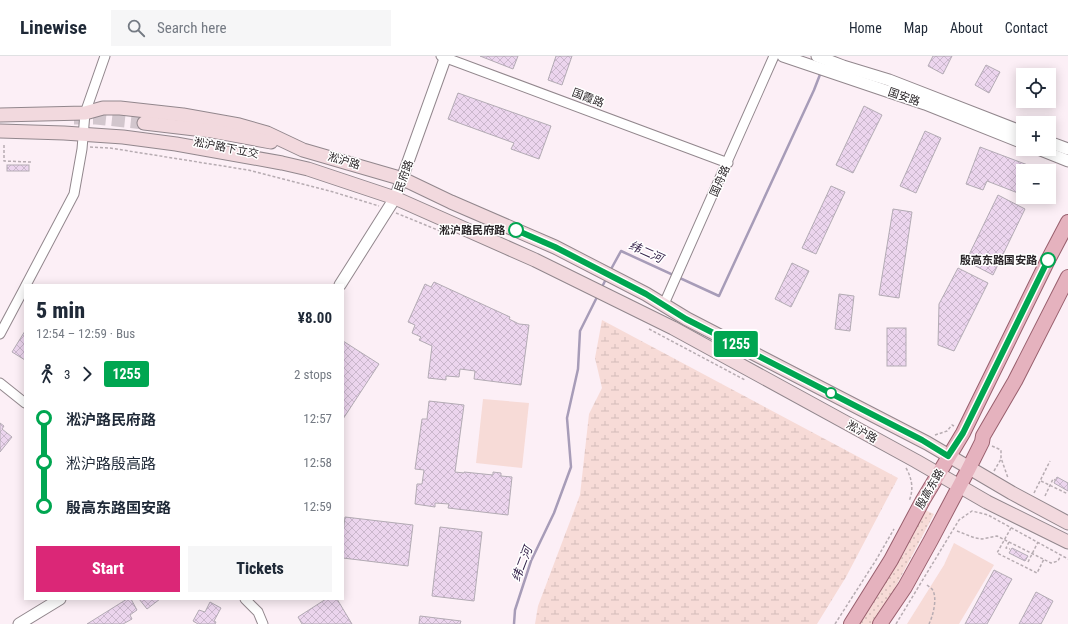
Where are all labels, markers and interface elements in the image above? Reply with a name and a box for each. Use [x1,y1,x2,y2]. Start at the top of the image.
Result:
search box [111,10,391,46]
text: Linewise [20,16,87,39]
icon: search [125,17,147,39]
text: Search here [157,19,227,37]
text: Home [849,20,882,36]
text: Map [904,20,928,36]
text: About [950,20,983,36]
text: Contact [1005,20,1048,36]
map controls [1016,68,1056,204]
button: locate [1016,68,1056,108]
street label: 国安路 [886,85,922,109]
street label: 国霞路 [570,86,606,110]
button: + [1016,116,1056,156]
street label: 淞沪路下立交 [192,135,260,161]
street label: 淞沪路 [326,150,362,172]
street label: 民府路 [392,158,416,194]
street label: 国舟路 [707,163,733,199]
button: − [1016,164,1056,204]
marker: 淞沪路民府路 [508,222,524,238]
place label: 淞沪路民府路 [439,224,506,237]
water label: 纬二河 [627,238,667,267]
marker: 殷高东路国安路 [1040,252,1056,268]
place label: 殷高东路国安路 [960,254,1038,267]
text: 5 min [36,298,85,323]
text: ¥8.00 [298,309,332,327]
text: 12:54 – 12:59 · Bus [36,326,135,341]
line badge: 1255 [708,331,764,357]
text: 1255 [722,336,750,352]
icon: walk [36,363,58,385]
icon: forward [76,363,98,385]
text: 1255 [112,366,141,382]
text: 3 [64,367,70,382]
text: 2 stops [294,367,332,382]
unlabelled marker [825,387,837,399]
text: 淞沪路民府路 [66,411,156,429]
text: 12:57 [303,411,332,426]
street label: 淞沪路 [844,418,880,446]
text: 淞沪路殷高路 [66,455,156,473]
text: 12:58 [303,455,332,470]
street label: 殷高东路 [913,467,947,511]
text: 殷高东路国安路 [66,499,171,517]
text: 12:59 [303,499,332,514]
water label: 纬二河 [509,543,536,583]
button: Start [36,546,180,592]
button: Tickets [188,546,332,592]

